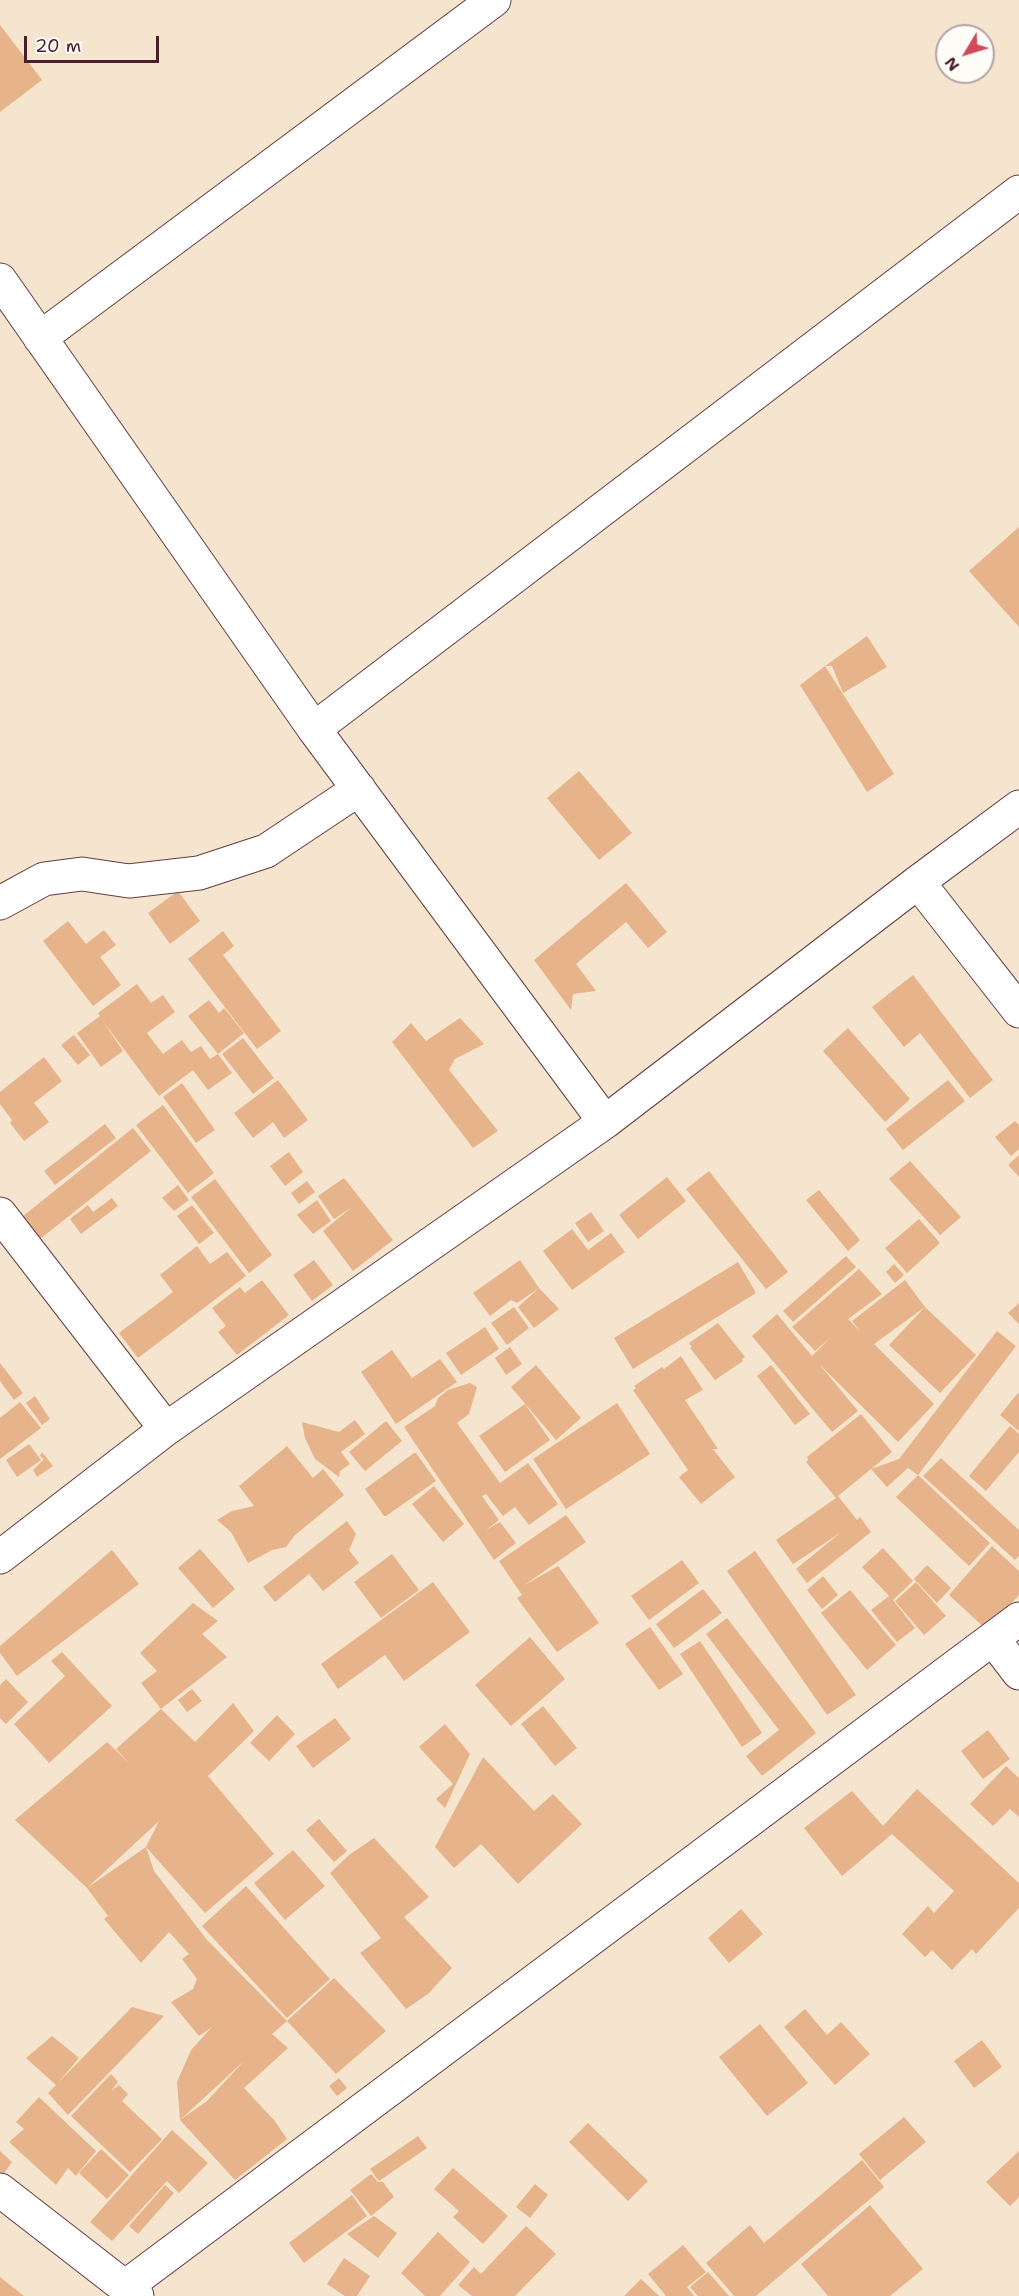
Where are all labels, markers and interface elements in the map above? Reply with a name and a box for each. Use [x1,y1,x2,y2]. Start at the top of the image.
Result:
scale bar [27,24,162,62]
north arrow [935,24,995,84]
text: 20 m [35,34,81,58]
text: N [940,53,964,76]

